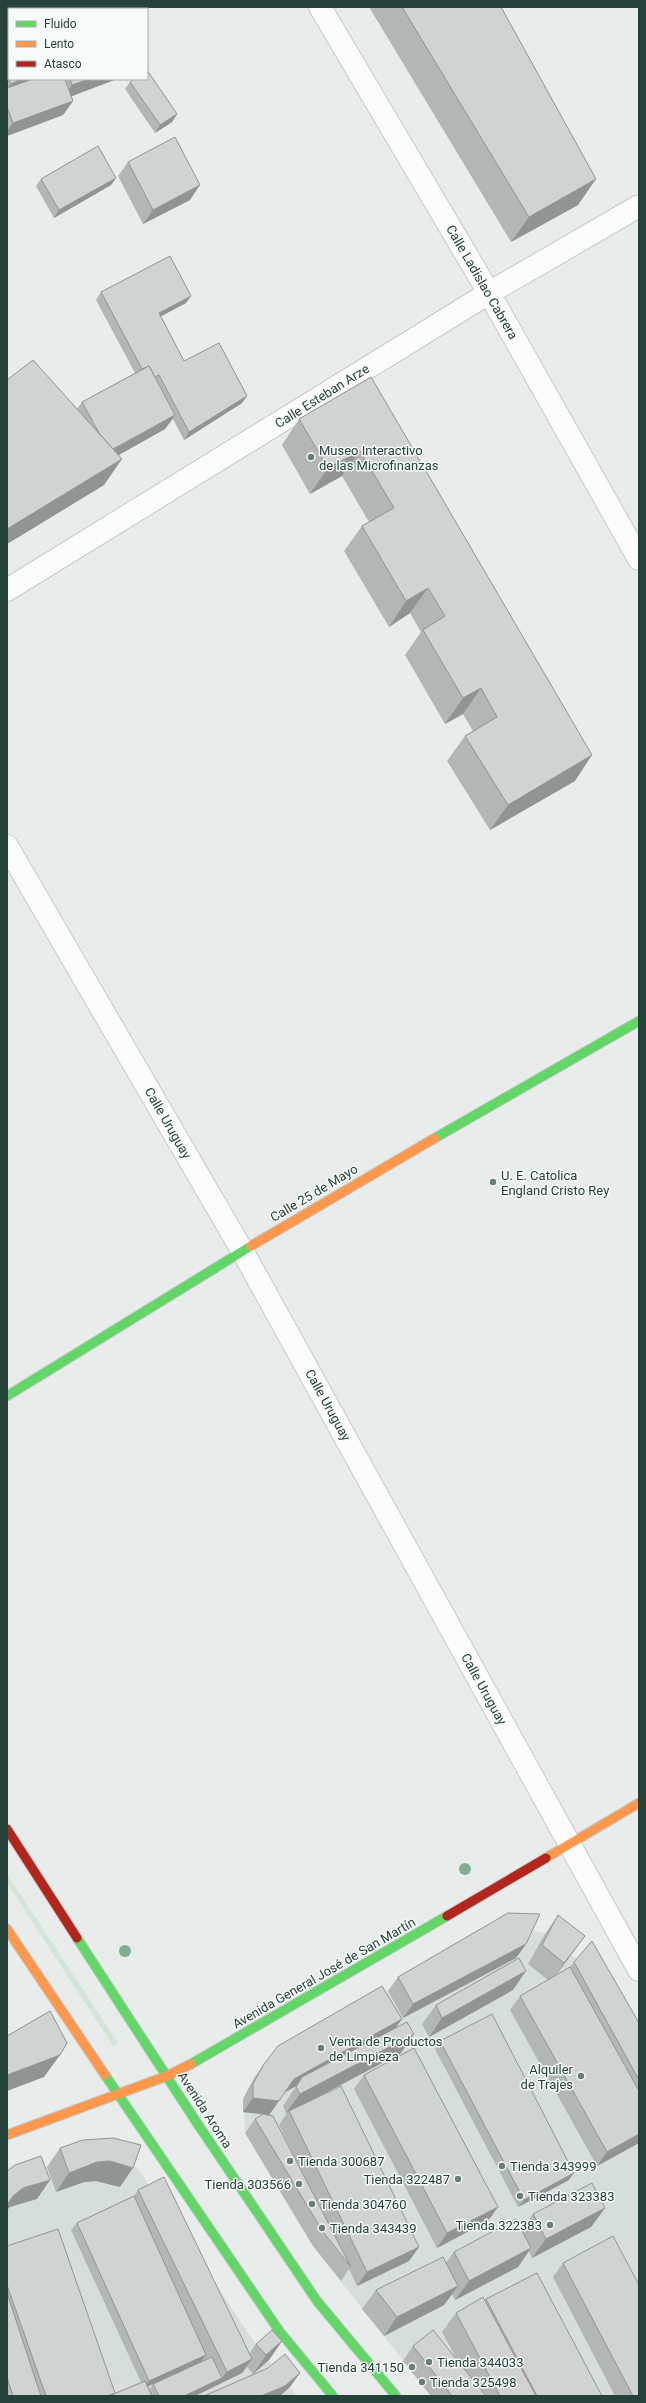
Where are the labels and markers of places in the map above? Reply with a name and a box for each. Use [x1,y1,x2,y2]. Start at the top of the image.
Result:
place label: Museo Interactivo de las Microfinanzas [319,443,439,473]
marker: Museo Interactivo de las Microfinanzas [306,452,316,462]
place label: U. E. Catolica England Cristo Rey [501,1168,609,1198]
marker: U. E. Catolica England Cristo Rey [488,1177,498,1187]
place label: Venta de Productos de Limpieza [329,2034,443,2064]
marker: Venta de Productos de Limpieza [316,2043,326,2053]
place label: Alquiler de Trajes [521,2062,574,2092]
marker: Alquiler de Trajes [576,2071,586,2081]
place label: Tienda 300687 [298,2154,384,2169]
marker: Tienda 300687 [285,2156,295,2166]
place label: Tienda 343999 [510,2159,596,2174]
marker: Tienda 343999 [497,2161,507,2171]
place label: Tienda 322487 [364,2172,450,2187]
marker: Tienda 322487 [453,2174,463,2184]
place label: Tienda 303566 [205,2177,291,2192]
marker: Tienda 303566 [294,2179,304,2189]
place label: Tienda 323383 [528,2189,614,2204]
marker: Tienda 323383 [515,2191,525,2201]
place label: Tienda 304760 [320,2197,406,2212]
marker: Tienda 304760 [307,2199,317,2209]
place label: Tienda 322383 [456,2218,542,2233]
marker: Tienda 322383 [545,2220,555,2230]
place label: Tienda 343439 [330,2221,416,2236]
marker: Tienda 343439 [317,2223,327,2233]
place label: Tienda 344033 [437,2355,523,2370]
marker: Tienda 344033 [424,2357,434,2367]
place label: Tienda 341150 [318,2360,404,2375]
marker: Tienda 341150 [407,2362,417,2372]
place label: Tienda 325498 [430,2375,516,2390]
marker: Tienda 325498 [417,2377,427,2387]

